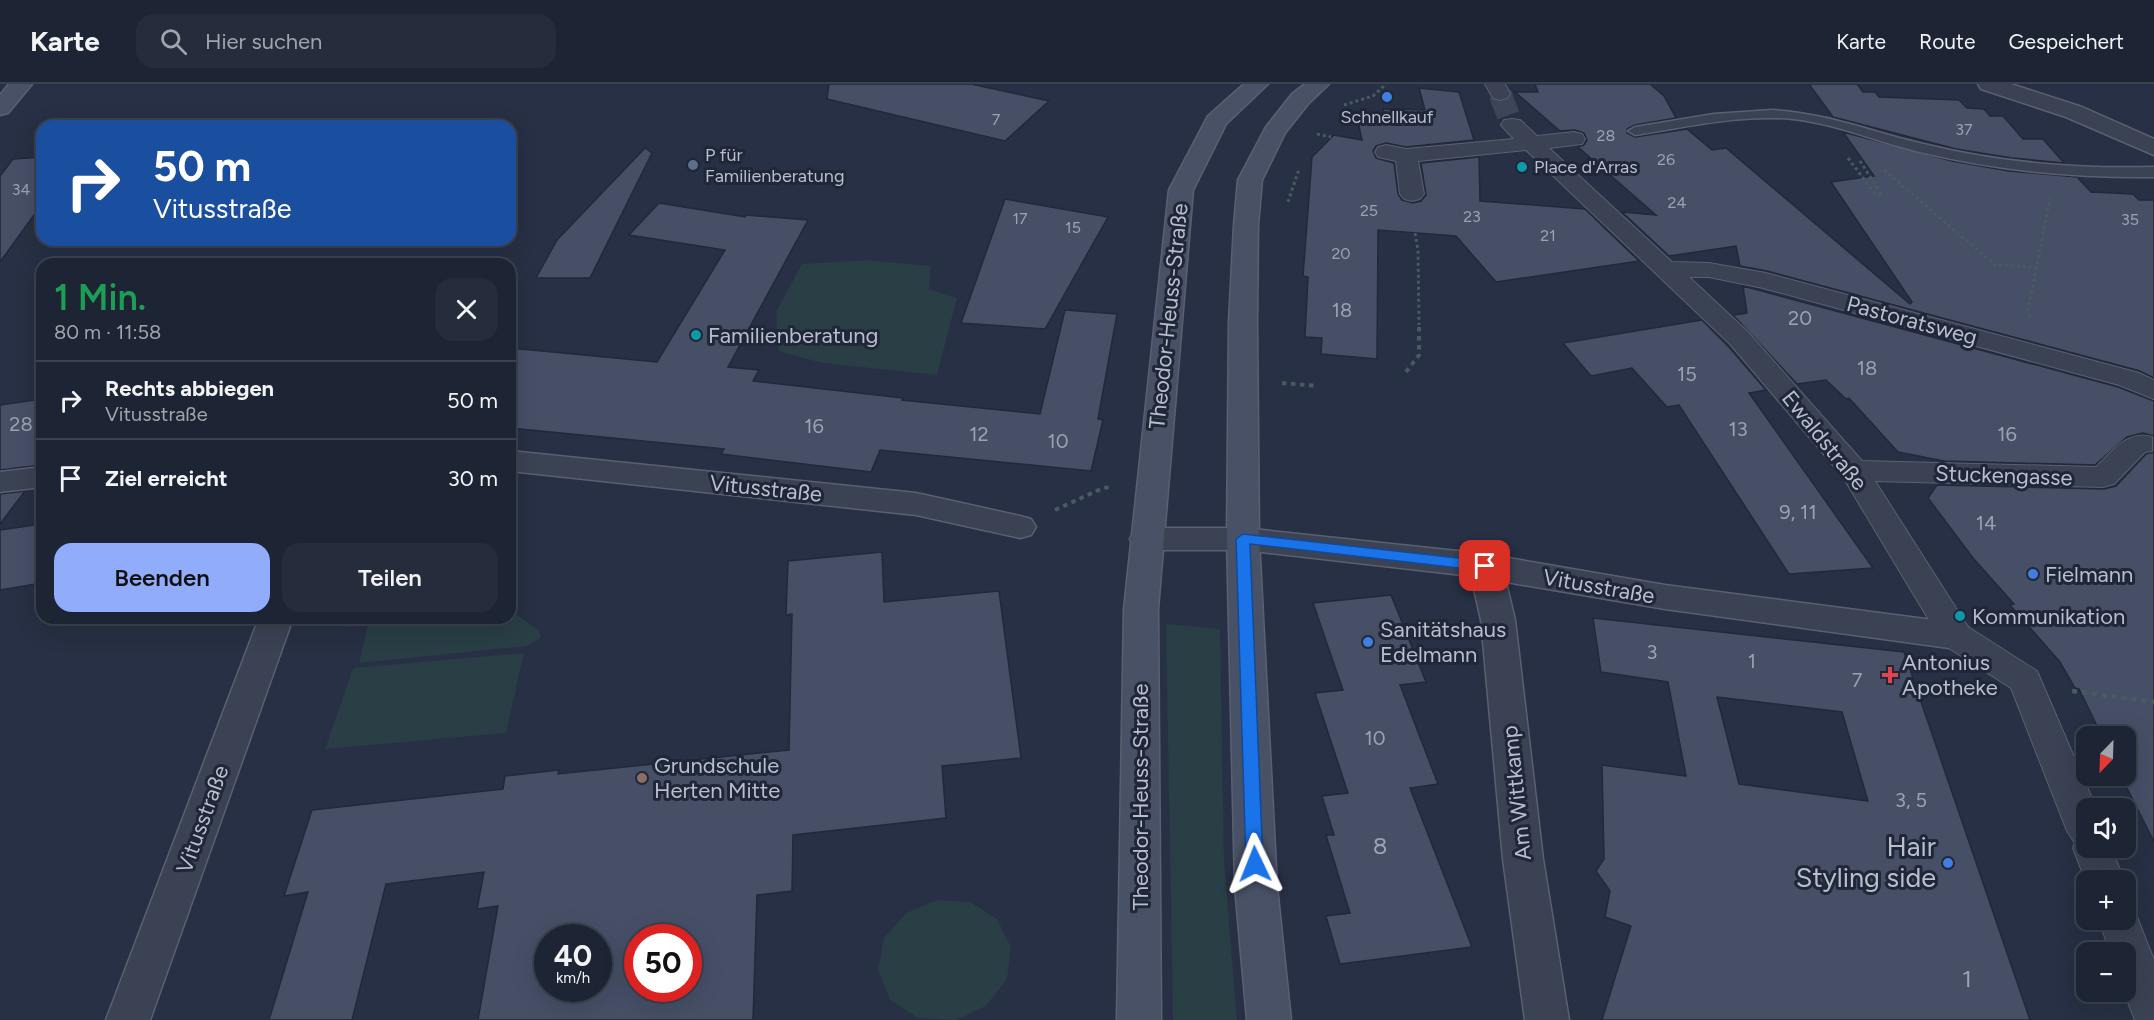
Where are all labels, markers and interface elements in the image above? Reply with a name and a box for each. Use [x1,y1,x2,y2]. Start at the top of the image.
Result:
search box [136,14,556,68]
text: Karte [30,24,100,58]
icon: search [157,25,190,58]
text: Hier suchen [205,28,322,55]
text: Karte [1836,29,1886,54]
text: Route [1919,29,1975,54]
text: Gespeichert [2008,29,2124,54]
marker: Schnellkauf [1380,90,1394,104]
place label: Schnellkauf [1340,106,1434,128]
house number: 7 [992,110,1001,129]
house number: 37 [1955,120,1973,139]
house number: 28 [1597,126,1615,145]
text: 50 m [153,141,251,192]
icon: right [54,144,132,222]
place label: P für Familienberatung [705,144,844,187]
house number: 26 [1657,150,1675,169]
place label: Place d'Arras [1534,156,1638,178]
marker: P für Familienberatung [686,158,700,172]
marker: Place d'Arras [1515,160,1529,174]
house number: 34 [12,180,30,199]
text: Vitusstraße [153,192,291,225]
house number: 24 [1668,193,1686,212]
house number: 25 [1360,201,1378,220]
street label: Theodor-Heuss-Straße [1143,202,1194,430]
house number: 23 [1463,207,1481,226]
house number: 17 [1012,209,1028,228]
house number: 35 [2121,210,2139,229]
house number: 15 [1065,218,1081,237]
house number: 21 [1540,226,1556,245]
house number: 20 [1331,244,1351,263]
text: 1 Min. [54,276,146,319]
button: close [435,278,498,341]
street label: Pastoratsweg [1844,290,1980,351]
house number: 18 [1332,298,1352,322]
house number: 20 [1788,306,1812,330]
text: 80 m · 11:58 [54,320,161,344]
place label: Familienberatung [708,322,878,349]
marker: Familienberatung [689,328,703,342]
house number: 18 [1857,356,1877,380]
house number: 15 [1677,362,1697,386]
text: Rechts abbiegen [105,375,274,402]
icon: right [54,384,87,417]
street label: Ewaldstraße [1776,385,1873,496]
text: 50 m [447,387,498,414]
text: Vitusstraße [105,402,208,426]
house number: 28 [9,412,33,436]
house number: 16 [804,414,824,438]
house number: 13 [1728,417,1748,441]
house number: 12 [969,422,989,446]
house number: 16 [1997,422,2017,446]
house number: 10 [1047,429,1069,453]
street label: Stuckengasse [1935,460,2073,491]
icon: arrive [54,462,87,495]
text: Ziel erreicht [105,465,228,492]
text: 30 m [448,465,498,492]
street label: Vitusstraße [708,469,823,508]
house number: 9, 11 [1779,500,1817,524]
house number: 14 [1976,511,1996,535]
pin [1459,540,1510,591]
button: Beenden [54,543,270,612]
button: Teilen [282,543,498,612]
icon: arrive [1468,549,1501,582]
place label: Fielmann [2045,561,2133,588]
street label: Vitusstraße [1541,563,1657,610]
marker: Fielmann [2026,567,2040,581]
place label: Kommunikation [1972,603,2125,630]
marker: Kommunikation [1953,609,1967,623]
place label: Sanitätshaus Edelmann [1380,616,1506,668]
marker: Sanitätshaus Edelmann [1361,635,1375,649]
house number: 3 [1647,640,1657,664]
house number: 1 [1748,649,1756,673]
place label: Antonius Apotheke [1902,649,1998,701]
house number: 7 [1852,668,1863,692]
marker: Antonius Apotheke [1883,668,1897,682]
street label: Theodor-Heuss-Straße [1127,684,1154,910]
street label: Am Wittkamp [1496,724,1537,862]
house number: 10 [1364,726,1386,750]
north arrow [2076,726,2136,786]
map controls [2076,726,2136,1002]
place label: Grundschule Herten Mitte [654,752,780,804]
street label: Vitusstraße [170,762,234,877]
marker: Grundschule Herten Mitte [635,771,649,785]
house number: 3, 5 [1895,788,1927,812]
button: sound [2076,798,2136,858]
place label: Hair Styling side [1796,830,1936,894]
house number: 8 [1373,831,1387,860]
position arrow [1223,832,1287,896]
marker: Hair Styling side [1941,856,1955,870]
button: + [2076,870,2136,930]
speed limit sign: 50 [624,924,702,1002]
text: 40 [554,937,592,974]
button: − [2076,942,2136,1002]
house number: 1 [1962,964,1972,993]
text: km/h [556,969,590,987]

